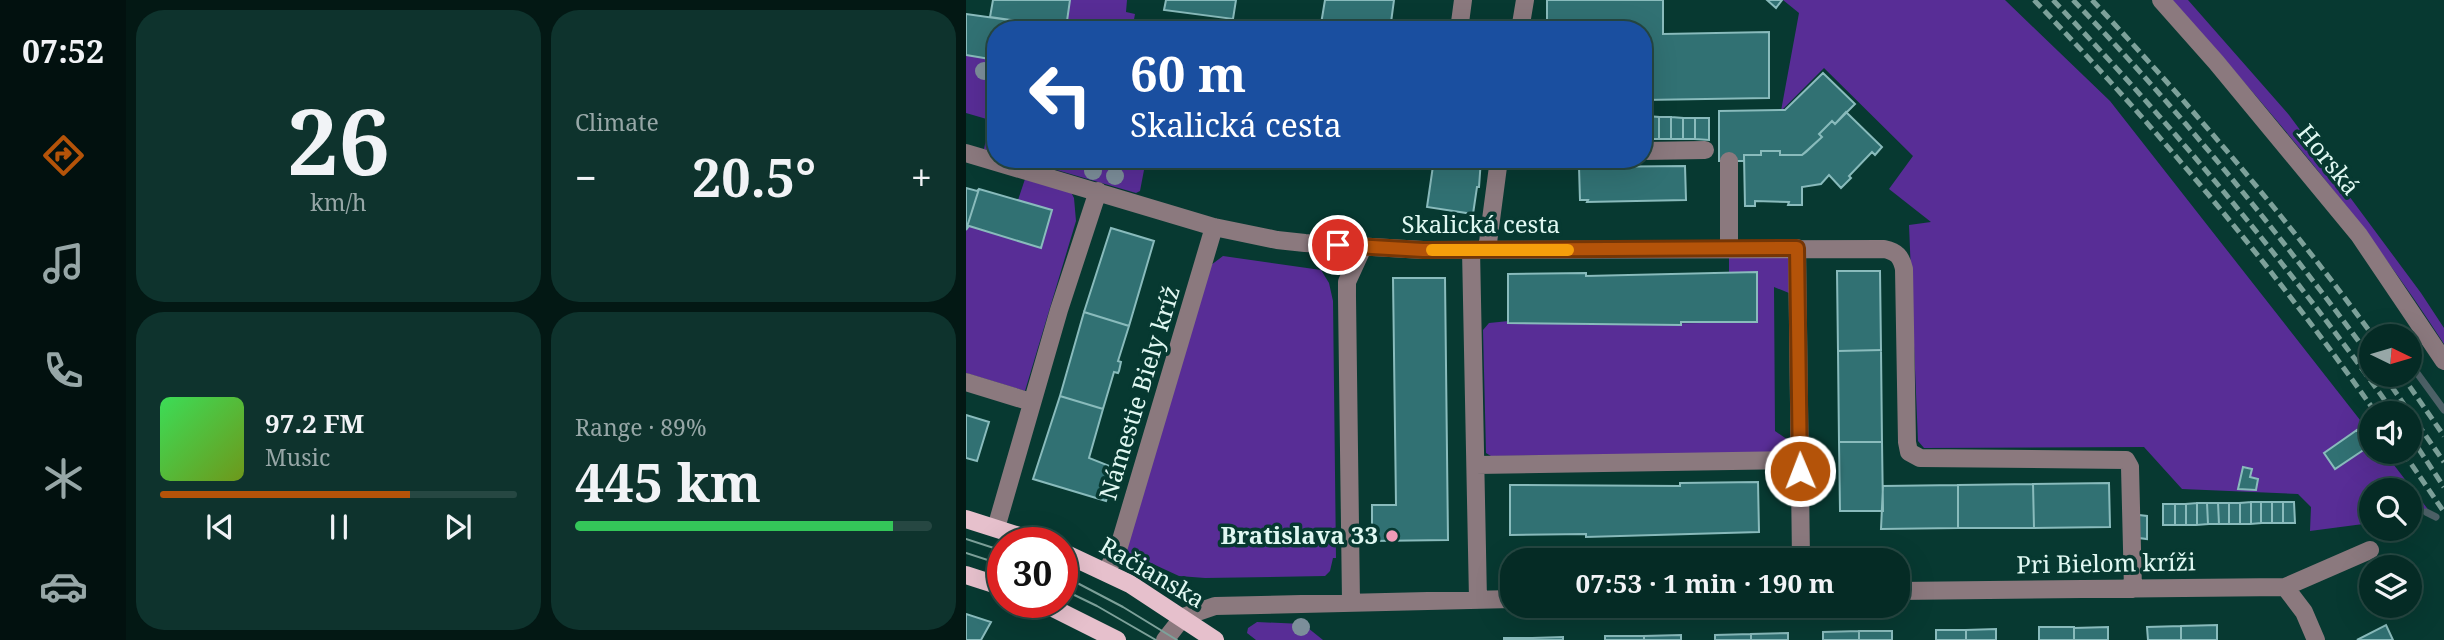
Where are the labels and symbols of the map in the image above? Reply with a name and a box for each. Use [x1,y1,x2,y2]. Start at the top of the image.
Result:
street label: Horská [2290,117,2368,202]
street label: Skalická cesta [1402,207,1560,240]
pin [1308,215,1368,275]
street label: Námestie Biely kríž [1090,282,1187,504]
north arrow [2359,324,2422,387]
position arrow [1763,434,1837,508]
place label: Bratislava 33 [1221,518,1378,551]
speed limit sign: 30 [987,527,1078,618]
street label: Račianska [1094,528,1211,615]
marker: Bratislava 33 [1384,528,1400,544]
street label: Pri Bielom kríži [2016,544,2196,581]

